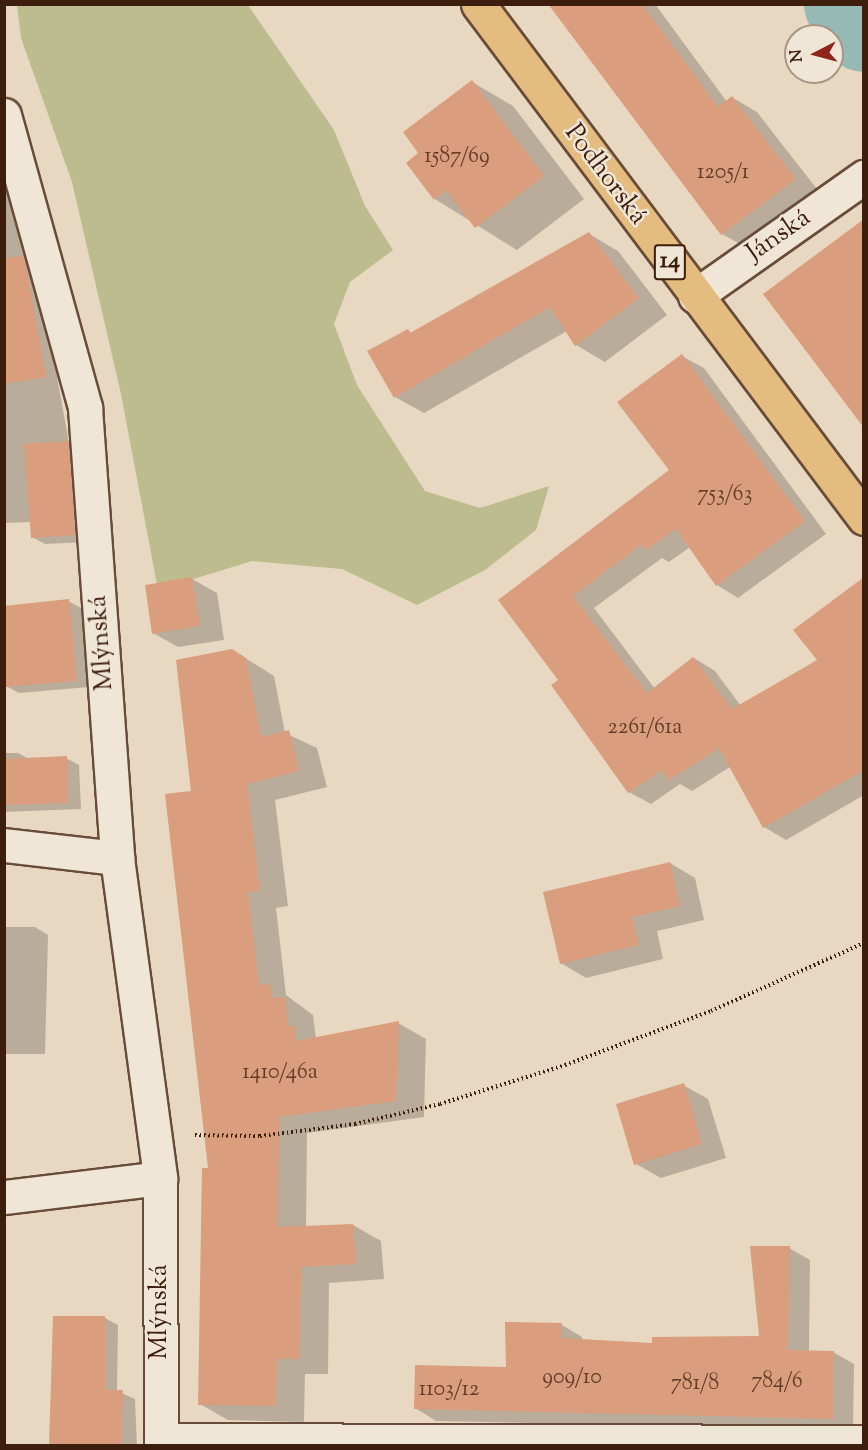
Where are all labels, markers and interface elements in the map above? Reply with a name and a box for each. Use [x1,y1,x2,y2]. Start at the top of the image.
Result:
north arrow [784,24,844,84]
text: N [785,48,810,63]
street label: Podhorská [557,119,653,231]
house number: 1587/69 [424,145,490,171]
house number: 1205/1 [697,161,749,187]
street label: Jánská [741,203,817,269]
road number: 14 [654,241,686,283]
house number: 753/63 [698,483,752,509]
street label: Mlýnská [83,594,121,692]
house number: 2261/61a [608,716,682,742]
house number: 1410/46a [242,1061,318,1087]
street label: Mlýnská [144,1264,176,1360]
house number: 909/10 [542,1366,602,1392]
house number: 784/6 [751,1370,803,1396]
house number: 781/8 [671,1372,719,1398]
house number: 1103/12 [419,1378,479,1404]

